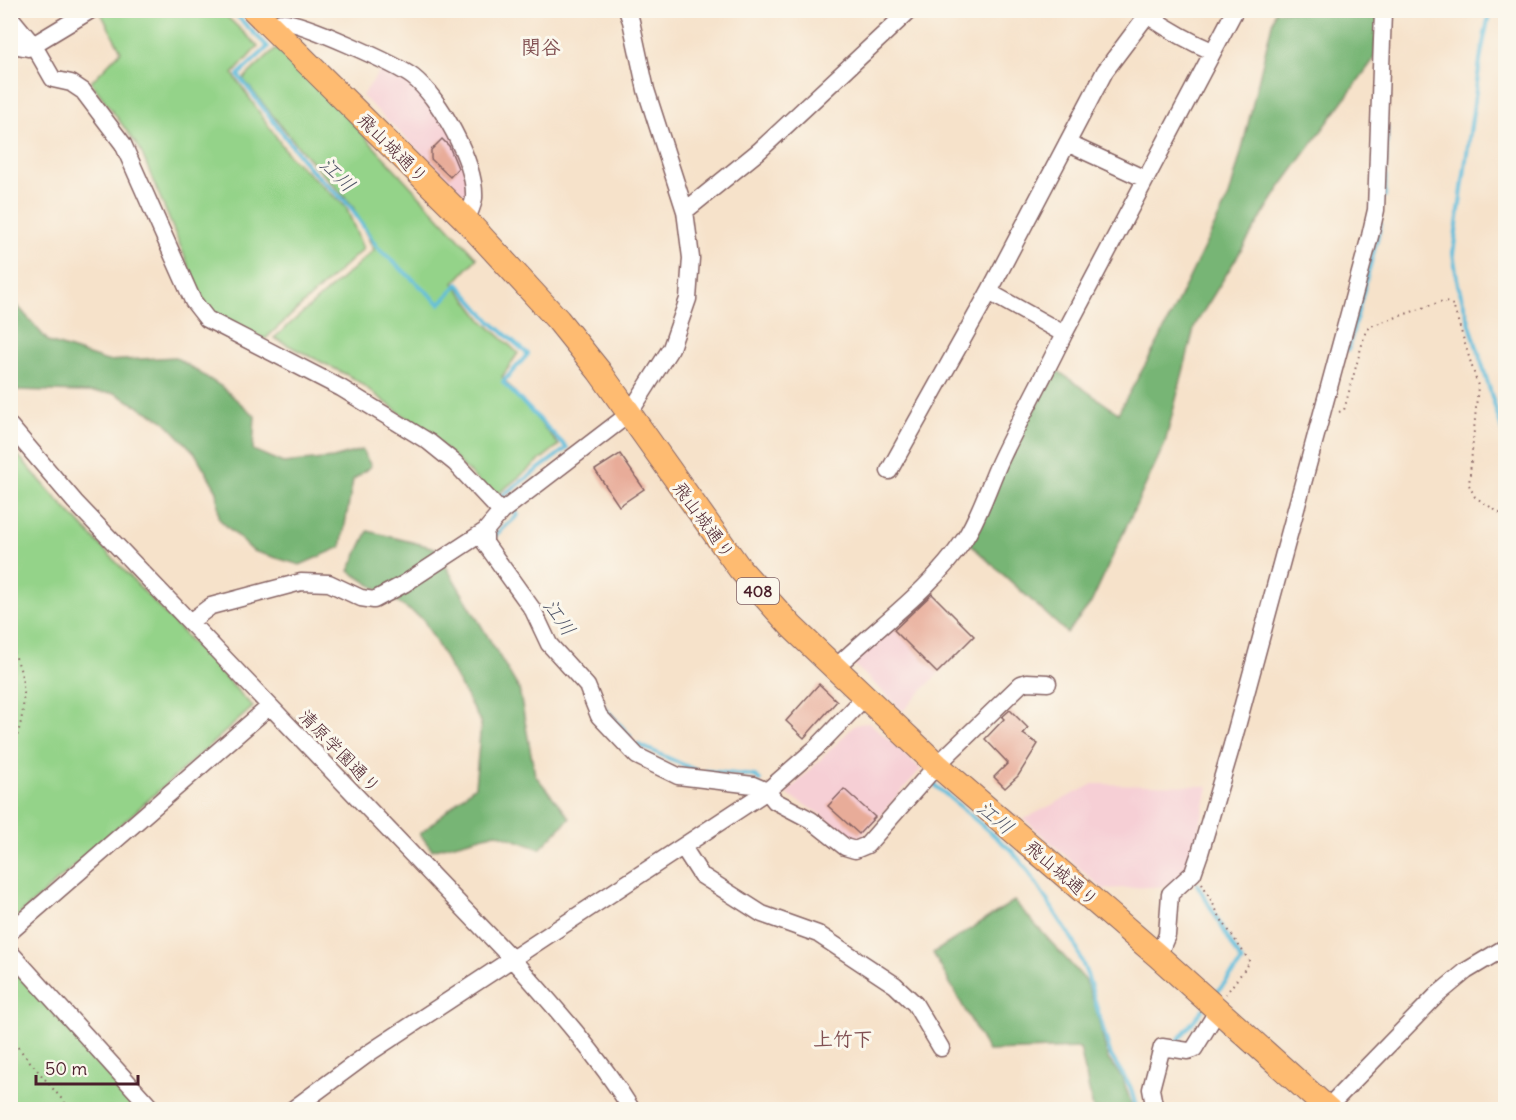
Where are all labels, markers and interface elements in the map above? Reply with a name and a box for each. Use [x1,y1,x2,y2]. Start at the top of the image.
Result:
district label: 関谷 [521,34,561,59]
street label: 飛山城通り [353,108,433,188]
water label: 江川 [315,151,361,197]
street label: 飛山城通り [668,477,740,563]
road number: 408 [737,578,779,604]
water label: 江川 [538,593,582,641]
street label: 清原学園通り [294,704,386,798]
water label: 江川 [973,795,1019,839]
street label: 飛山城通り [1020,835,1104,911]
district label: 上竹下 [813,1026,873,1051]
scale bar [36,1048,138,1086]
text: 50 m [45,1057,87,1080]

